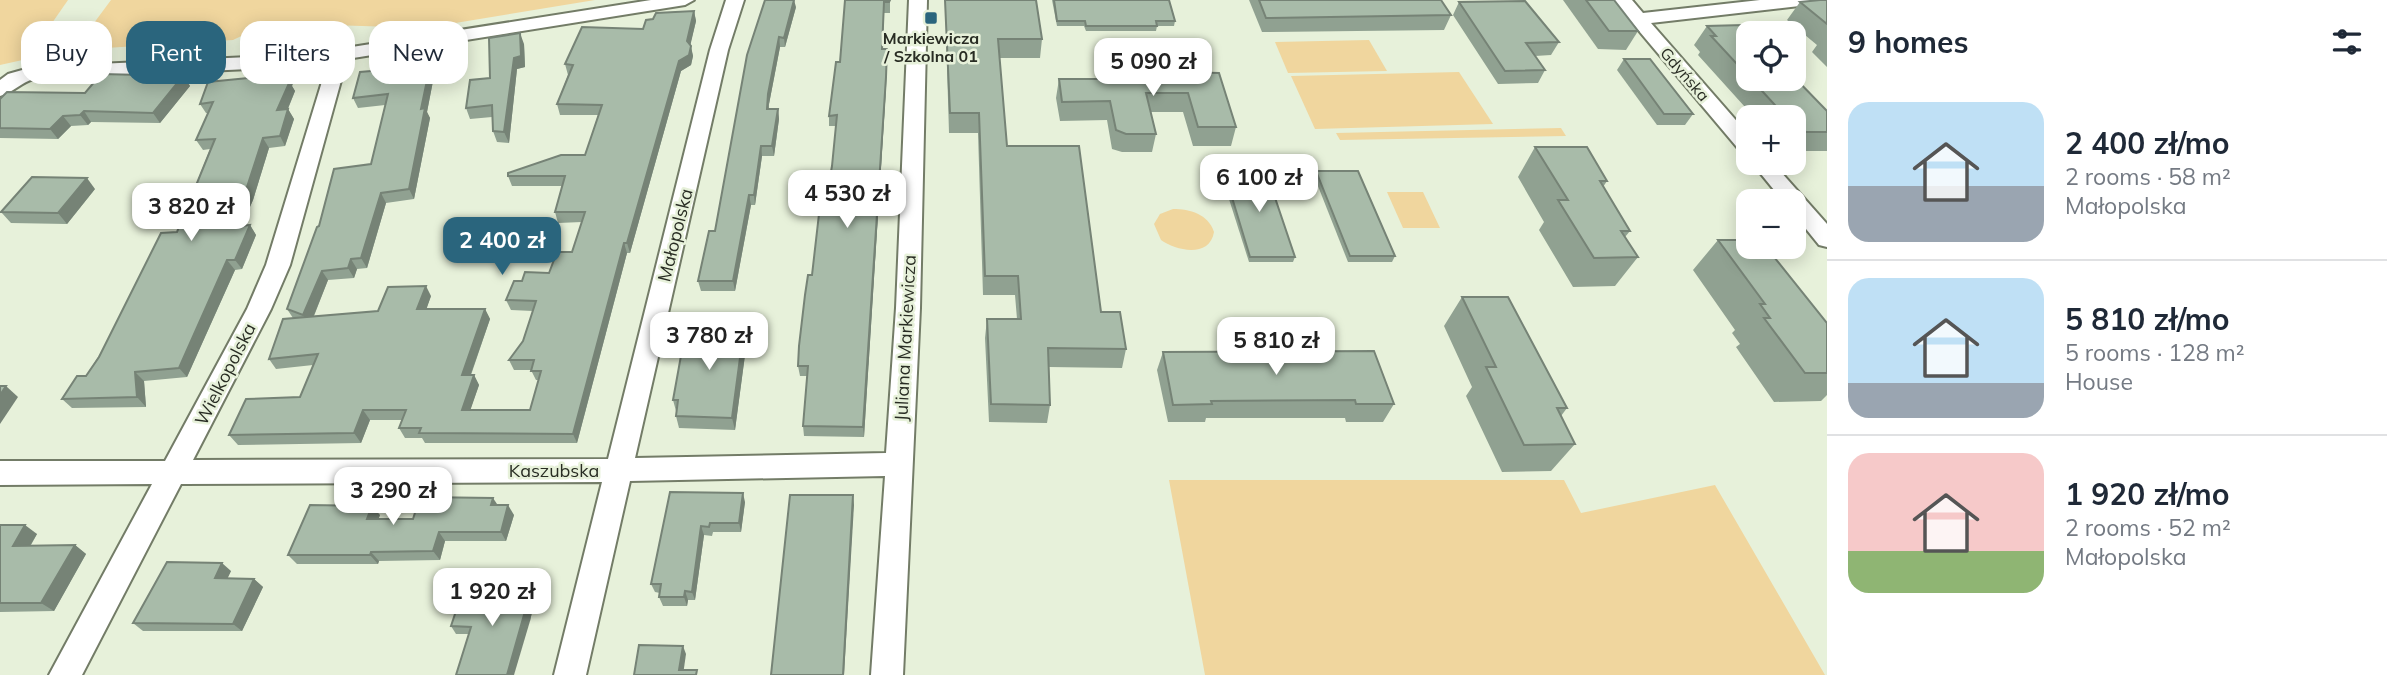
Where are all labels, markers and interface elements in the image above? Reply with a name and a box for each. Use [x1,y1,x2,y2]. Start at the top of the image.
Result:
marker: Markiewicza / Szkolna 01 [923,10,939,26]
chip: Buy [21,21,112,84]
chip: Rent [126,21,226,84]
chip: Filters [240,21,355,84]
chip: New [369,21,468,84]
map controls [1736,21,1806,259]
button: locate [1736,21,1806,91]
text: 9 homes [1848,23,1969,61]
icon: filters [2328,23,2366,61]
place label: Markiewicza / Szkolna 01 [883,28,979,66]
pin: 5 090 zł [1081,38,1225,98]
street label: Gdyńska [1656,43,1714,105]
text: 5 090 zł [1110,46,1196,75]
button: + [1736,105,1806,175]
text: 2 400 zł/mo [2065,124,2229,162]
icon: home [1904,130,1988,214]
pin: 6 100 zł [1187,154,1331,214]
text: 6 100 zł [1216,162,1302,191]
text: 2 rooms · 58 m² [2065,162,2231,191]
pin: 4 530 zł [775,170,919,230]
text: 4 530 zł [804,178,890,207]
pin: 3 820 zł [119,184,263,243]
street label: Małopolska [652,186,698,284]
button: − [1736,189,1806,259]
text: 3 820 zł [148,191,234,220]
text: Małopolska [2065,191,2187,220]
pin: 2 400 zł [430,218,574,277]
text: 2 400 zł [459,225,545,254]
street label: Juliana Markiewicza [889,254,921,422]
text: 5 810 zł/mo [2065,300,2229,338]
icon: home [1904,306,1988,390]
pin: 3 780 zł [637,312,781,372]
pin: 5 810 zł [1204,318,1348,377]
street label: Wielkopolska [189,319,261,429]
text: 3 780 zł [666,320,752,349]
text: 5 810 zł [1233,325,1319,354]
text: 5 rooms · 128 m² [2065,338,2245,367]
text: House [2065,367,2133,396]
street label: Kaszubska [509,459,599,482]
pin: 3 290 zł [321,468,465,527]
text: 3 290 zł [350,475,436,504]
text: 1 920 zł/mo [2065,475,2229,513]
icon: home [1904,481,1988,565]
text: 2 rooms · 52 m² [2065,513,2231,542]
text: Małopolska [2065,542,2187,571]
pin: 1 920 zł [420,568,564,628]
text: 1 920 zł [449,576,535,605]

